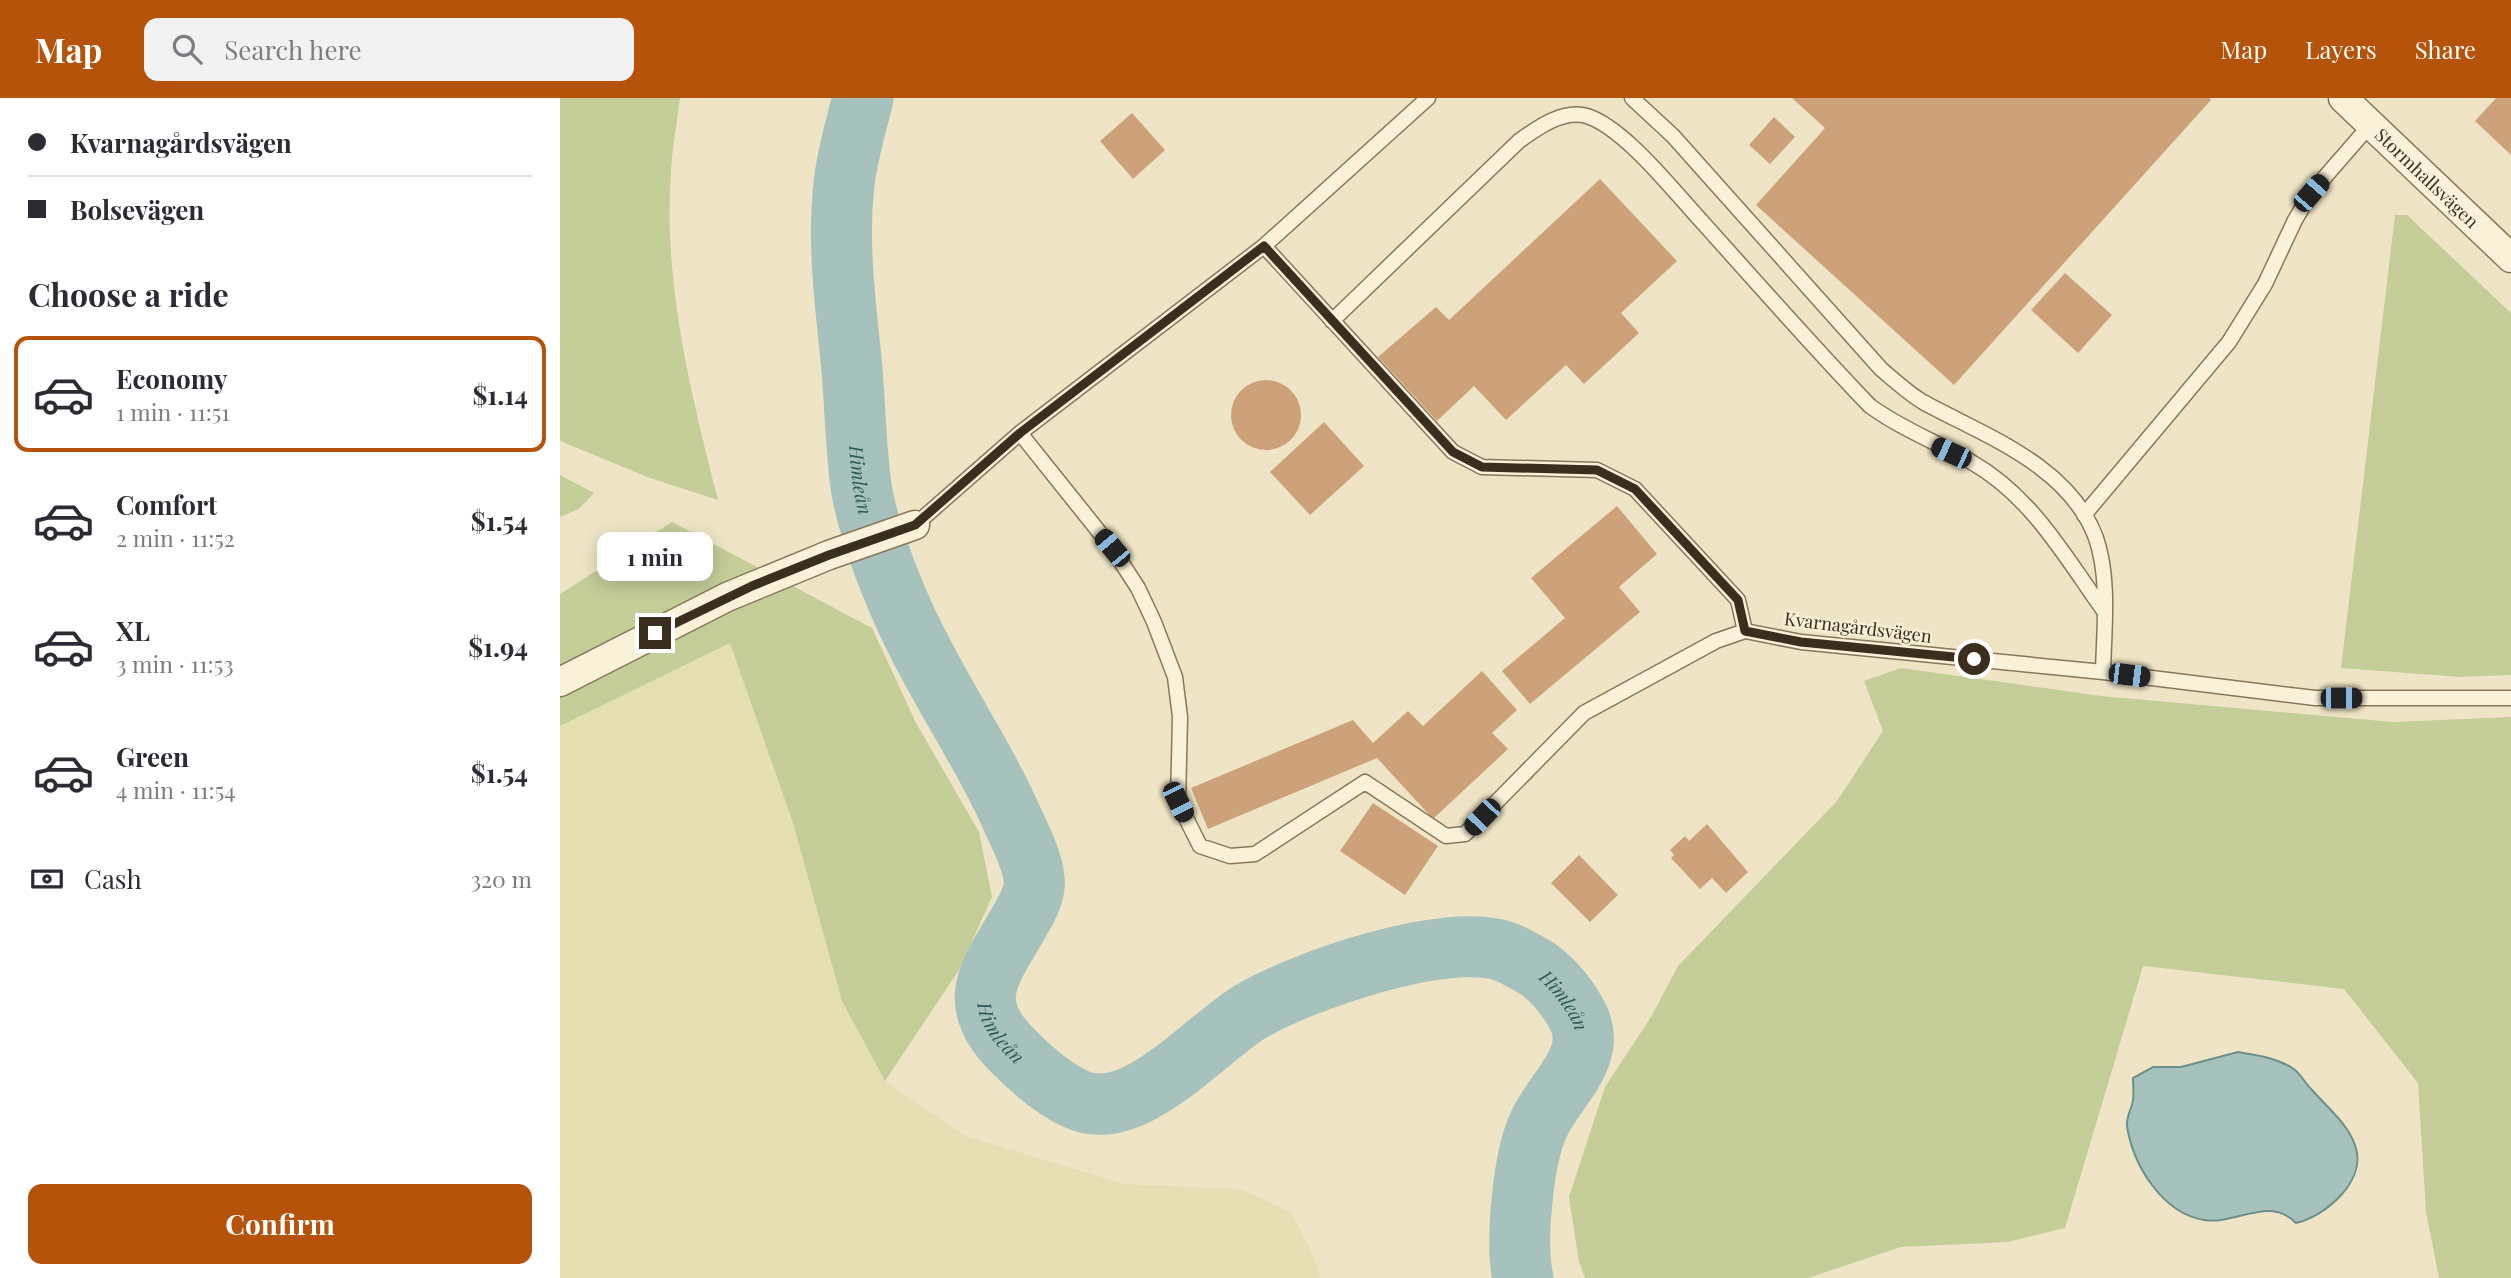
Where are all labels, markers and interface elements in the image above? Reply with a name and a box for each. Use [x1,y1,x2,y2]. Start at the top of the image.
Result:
search box [144,18,634,81]
text: Map [35,27,102,71]
icon: search [168,30,206,68]
text: Search here [224,32,362,67]
text: Map [2221,33,2267,65]
text: Layers [2305,33,2377,65]
text: Share [2415,33,2476,65]
street label: Stormhallsvägen [2370,123,2484,233]
text: Kvarnagårdsvägen [70,125,292,160]
car [2290,170,2333,216]
text: Bolsevägen [70,192,204,227]
text: Choose a ride [28,272,229,315]
text: Economy [116,361,227,396]
icon: car [32,363,95,426]
text: $1.14 [472,377,528,412]
text: 1 min · 11:51 [116,396,230,427]
car [1928,435,1975,471]
water label: Himleån [844,443,880,517]
text: Comfort [116,487,217,522]
icon: car [32,489,95,552]
text: $1.54 [471,503,528,538]
text: 2 min · 11:52 [116,522,235,553]
car [1091,525,1134,571]
callout: 1 min [597,532,713,580]
text: 1 min [627,541,683,572]
street label: Kvarnagårdsvägen [1783,606,1933,648]
text: XL [116,613,150,648]
icon: car [32,615,95,678]
route end [639,617,671,649]
text: $1.94 [468,629,528,664]
route start [1958,643,1990,675]
text: 3 min · 11:53 [116,648,234,679]
car [2107,662,2152,688]
car [2321,688,2363,709]
text: Green [116,739,189,774]
icon: car [32,741,95,804]
text: $1.54 [471,755,528,790]
text: 4 min · 11:54 [116,774,236,805]
car [1160,779,1197,825]
car [1460,795,1505,839]
icon: cash [28,860,66,898]
text: Cash [84,861,142,896]
text: 320 m [471,863,532,894]
water label: Himleån [1534,963,1595,1034]
water label: Himleån [972,998,1031,1069]
button: Confirm [28,1184,532,1264]

